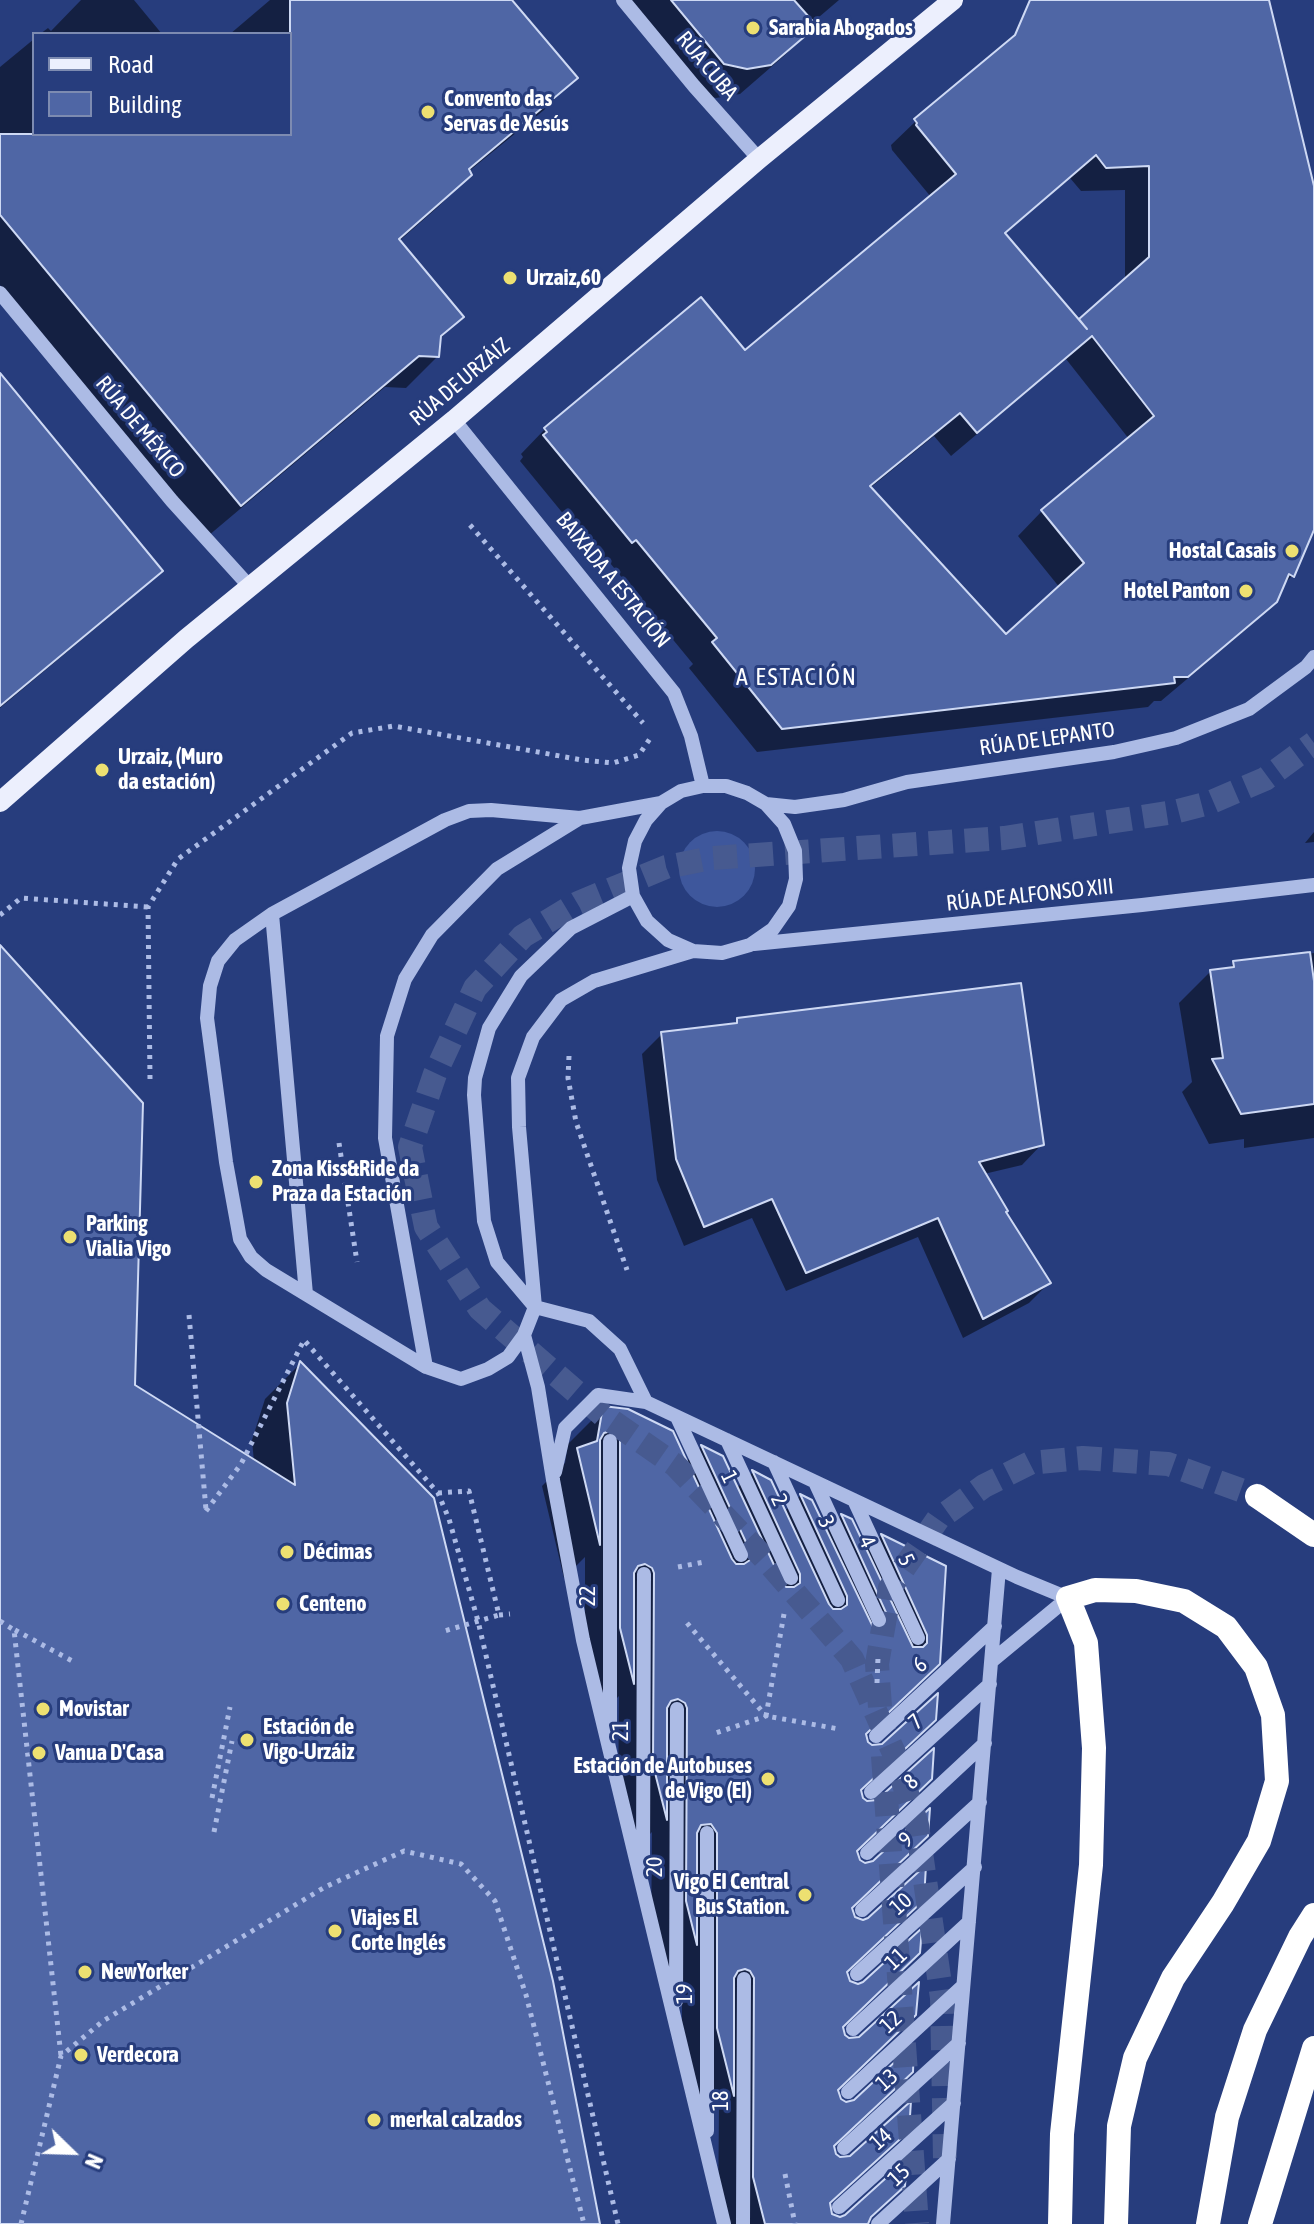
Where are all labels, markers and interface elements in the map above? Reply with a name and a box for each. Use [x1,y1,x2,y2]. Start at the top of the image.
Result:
place label: Sarabia Abogados [769,15,913,41]
marker: Sarabia Abogados [744,19,762,37]
street label: RÚA CUBA [671,26,743,106]
legend [32,32,292,136]
text: Road [108,51,154,78]
place label: Convento das Servas de Xesús [444,86,569,138]
text: Building [108,91,181,118]
marker: Convento das Servas de Xesús [419,103,437,121]
place label: Urzaiz,60 [526,265,601,291]
marker: Urzaiz,60 [501,269,519,287]
street label: RÚA DE URZÁIZ [405,332,515,432]
street label: RÚA DE MÉXICO [90,371,190,483]
street label: BAIXADA A ESTACIÓN [550,507,676,653]
place label: Hostal Casais [1169,538,1276,564]
marker: Hostal Casais [1283,542,1301,560]
place label: Hotel Panton [1124,578,1230,604]
marker: Hotel Panton [1237,582,1255,600]
district label: A ESTACIÓN [736,663,858,691]
street label: RÚA DE LEPANTO [978,716,1116,762]
place label: Urzaiz, (Muro da estación) [118,744,223,796]
marker: Urzaiz, (Muro da estación) [93,761,111,779]
street label: RÚA DE ALFONSO XIII [945,873,1115,917]
place label: Zona Kiss&Ride da Praza da Estación [272,1156,419,1208]
marker: Zona Kiss&Ride da Praza da Estación [247,1173,265,1191]
place label: Parking Vialia Vigo [86,1211,171,1262]
marker: Parking Vialia Vigo [61,1228,79,1246]
street label: 1 [715,1467,743,1487]
street label: 2 [765,1490,793,1510]
street label: 3 [812,1512,840,1532]
street label: 4 [853,1532,881,1552]
place label: Décimas [303,1539,372,1565]
marker: Décimas [278,1543,296,1561]
street label: 5 [892,1550,920,1570]
street label: 22 [575,1586,601,1606]
place label: Centeno [299,1591,367,1617]
marker: Centeno [274,1595,292,1613]
street label: 6 [907,1652,933,1678]
place label: Movistar [59,1696,129,1722]
marker: Movistar [34,1700,52,1718]
street label: 7 [903,1709,929,1735]
place label: Estación de Vigo-Urzáiz [263,1714,354,1766]
street label: 21 [608,1721,634,1741]
marker: Estación de Vigo-Urzáiz [238,1731,256,1749]
place label: Vanua D'Casa [55,1740,164,1766]
marker: Vanua D'Casa [30,1744,48,1762]
place label: Estación de Autobuses de Vigo (EI) [573,1753,752,1804]
street label: 8 [898,1769,924,1795]
marker: Estación de Autobuses de Vigo (EI) [759,1770,777,1788]
street label: 9 [893,1827,919,1853]
street label: 20 [642,1857,668,1877]
place label: Vigo EI Central Bus Station. [674,1869,789,1920]
marker: Vigo EI Central Bus Station. [796,1886,814,1904]
street label: 10 [884,1887,918,1921]
place label: Viajes El Corte Inglés [351,1905,446,1956]
marker: Viajes El Corte Inglés [326,1922,344,1940]
street label: 11 [879,1942,913,1976]
place label: NewYorker [101,1959,188,1985]
marker: NewYorker [76,1963,94,1981]
street label: 19 [672,1984,698,2004]
street label: 12 [874,2005,908,2039]
place label: Verdecora [97,2042,179,2068]
marker: Verdecora [72,2046,90,2064]
street label: 13 [870,2063,904,2097]
street label: 18 [708,2091,734,2111]
place label: merkal calzados [390,2107,522,2133]
marker: merkal calzados [365,2111,383,2129]
north arrow [32,2112,112,2192]
street label: 14 [864,2122,898,2156]
text: N [80,2150,109,2172]
street label: 15 [882,2158,916,2192]

